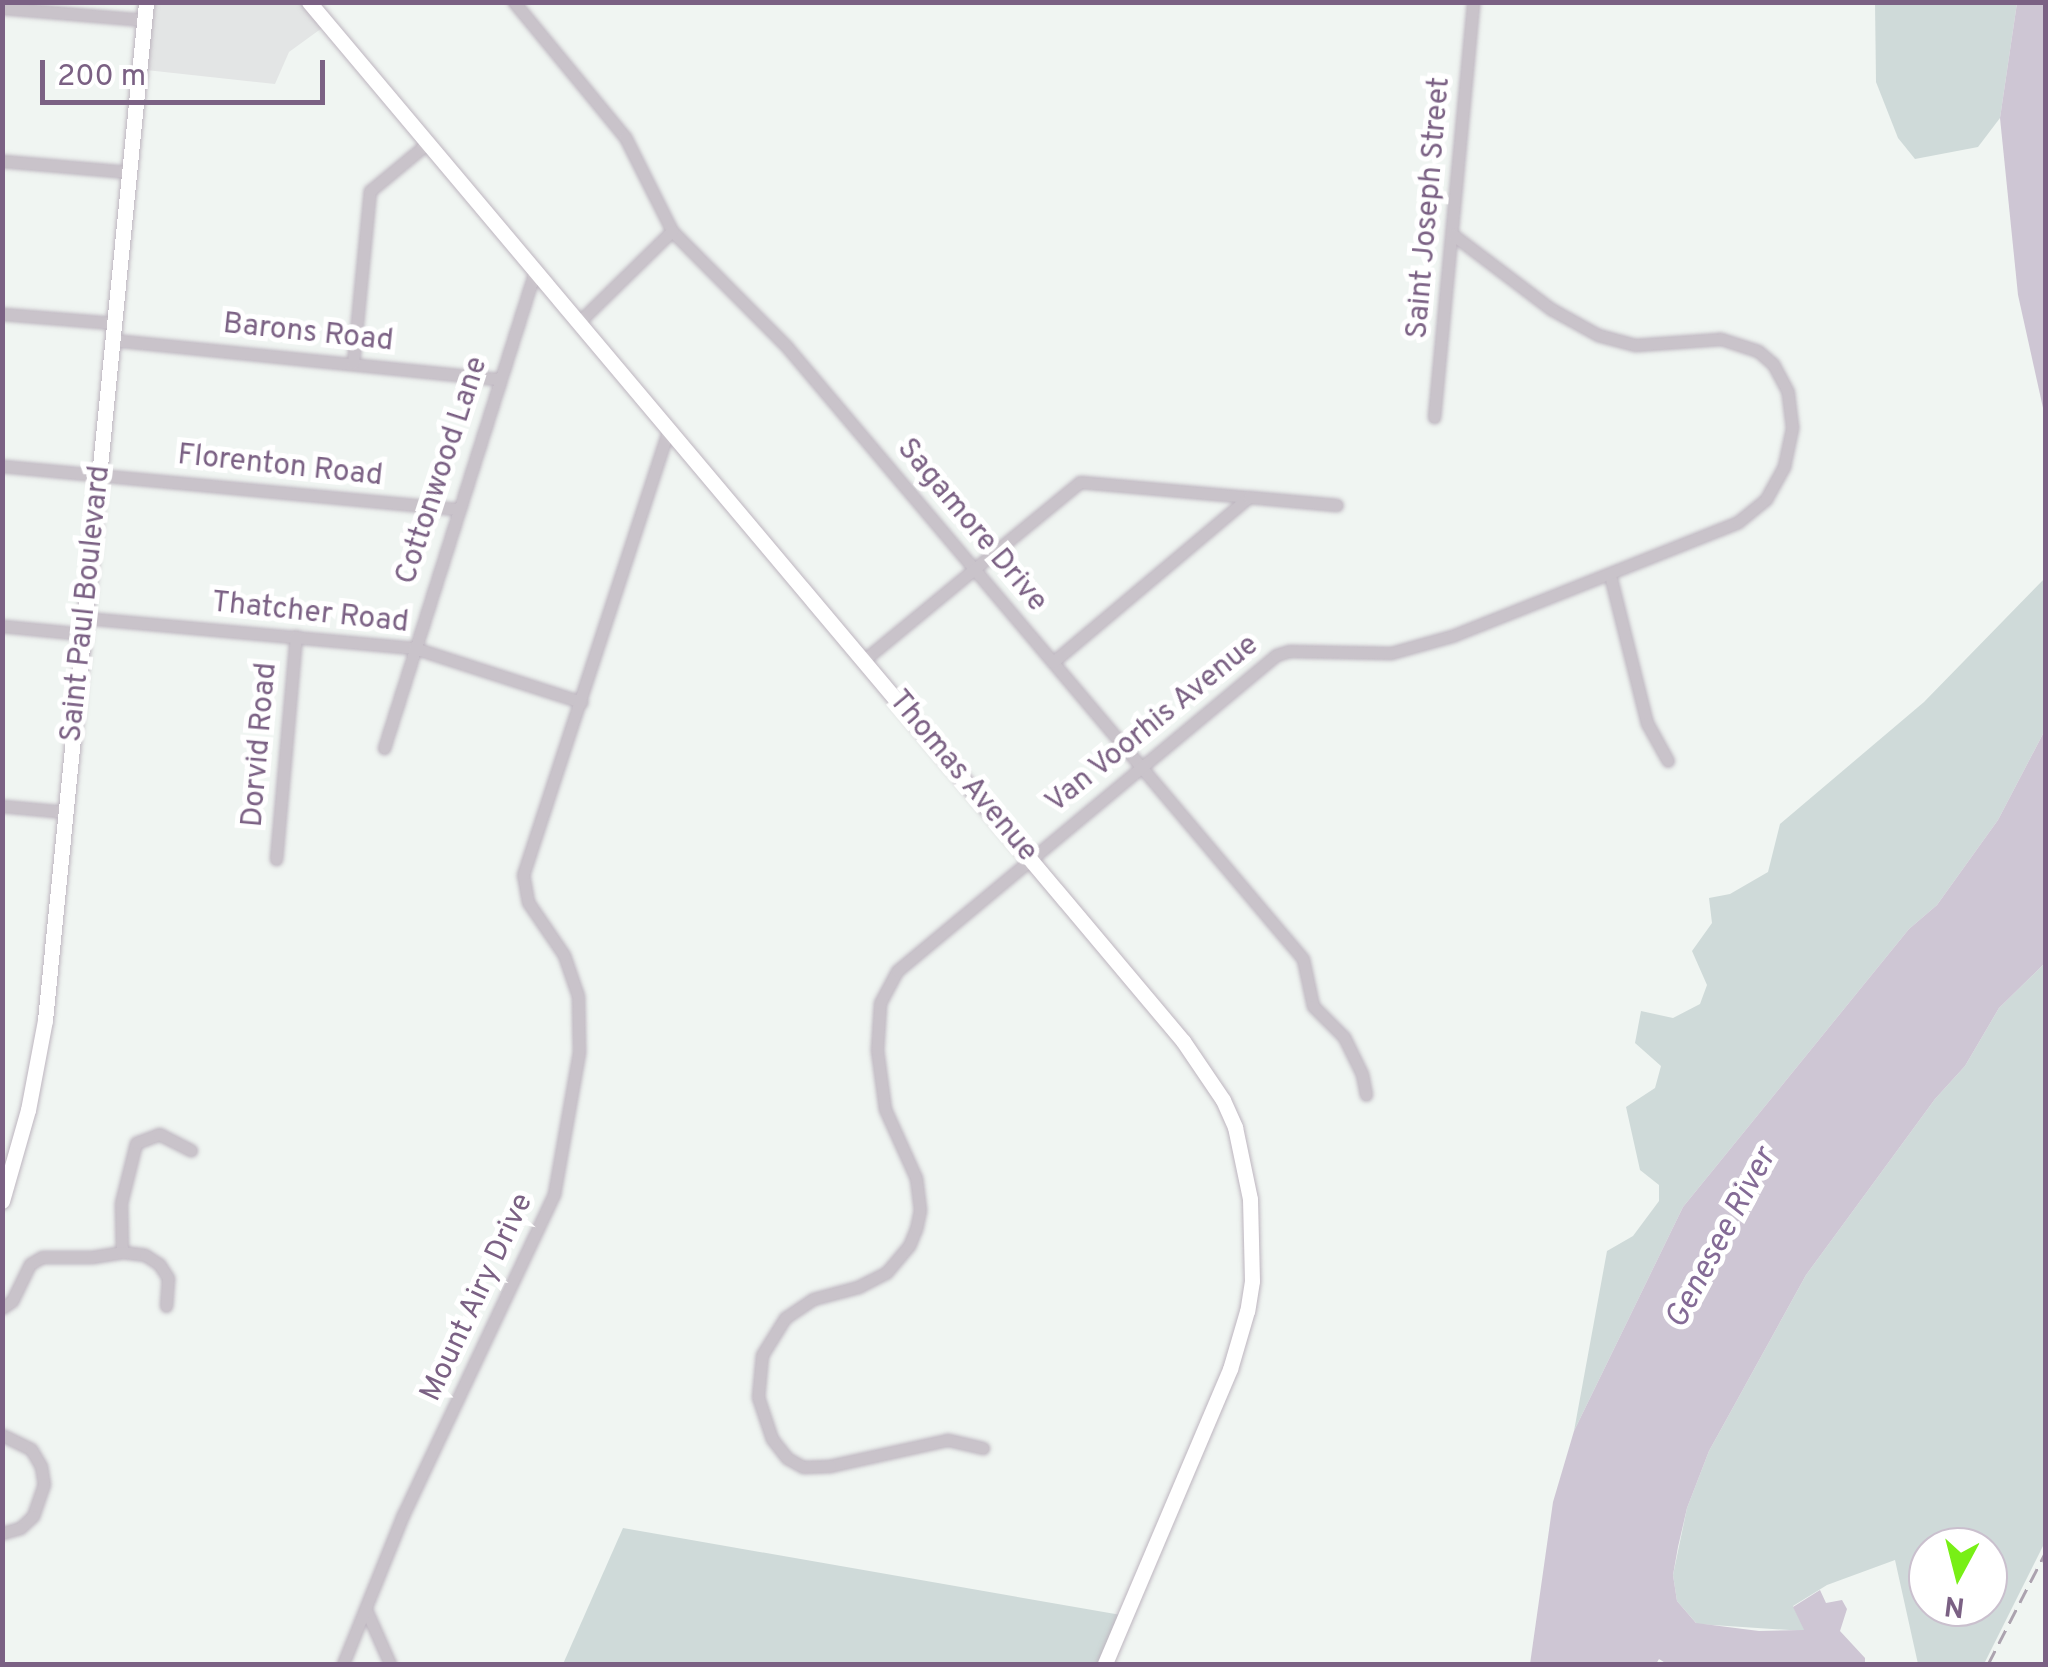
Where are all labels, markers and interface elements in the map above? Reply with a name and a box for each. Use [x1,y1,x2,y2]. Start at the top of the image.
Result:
scale bar [45,40,330,102]
text: 200 m [57,59,146,96]
street label: Saint Joseph Street [1401,76,1459,340]
street label: Barons Road [221,307,395,361]
street label: Cottonwood Lane [389,353,497,589]
street label: Sagamore Drive [888,432,1054,620]
street label: Florenton Road [176,438,384,496]
street label: Saint Paul Boulevard [55,464,119,744]
street label: Thatcher Road [210,586,410,642]
street label: Van Voorhis Avenue [1038,627,1268,823]
street label: Dorvid Road [236,661,286,829]
street label: Thomas Avenue [879,683,1045,871]
water label: Genesee River [1658,1142,1786,1336]
street label: Mount Airy Drive [414,1188,542,1408]
north arrow [1908,1527,2008,1627]
text: N [1942,1586,1967,1624]

